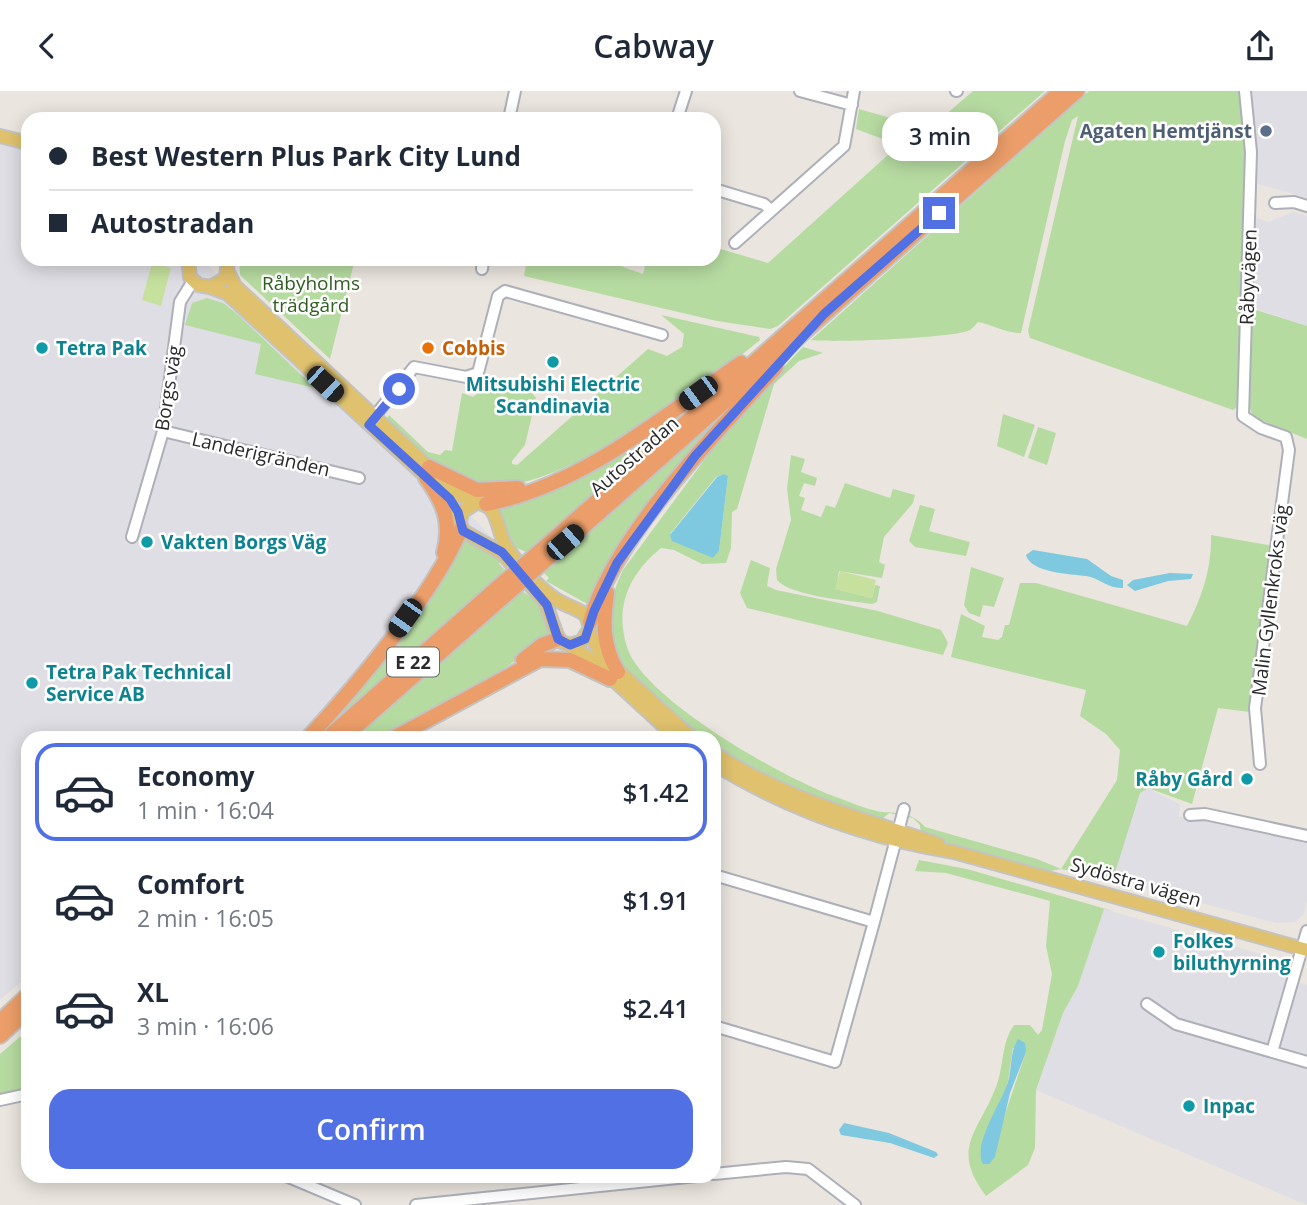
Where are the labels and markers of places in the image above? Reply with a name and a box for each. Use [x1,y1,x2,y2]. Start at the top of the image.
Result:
place label: Agaten Hemtjänst [1080,118,1252,144]
marker: Agaten Hemtjänst [1258,123,1274,139]
place label: Tetra Pak [56,335,147,361]
place label: Cobbis [442,335,505,361]
marker: Tetra Pak [34,340,50,356]
marker: Cobbis [420,340,436,356]
marker: Mitsubishi Electric Scandinavia [545,354,561,370]
place label: Mitsubishi Electric Scandinavia [466,371,640,419]
place label: Vakten Borgs Väg [161,529,327,555]
marker: Vakten Borgs Väg [139,534,155,550]
place label: Tetra Pak Technical Service AB [46,659,231,707]
marker: Tetra Pak Technical Service AB [24,675,40,691]
place label: Råby Gård [1135,766,1233,792]
marker: Råby Gård [1239,771,1255,787]
place label: Folkes biluthyrning [1173,928,1291,976]
marker: Folkes biluthyrning [1151,944,1167,960]
place label: Inpac [1203,1093,1255,1119]
marker: Inpac [1181,1098,1197,1114]

